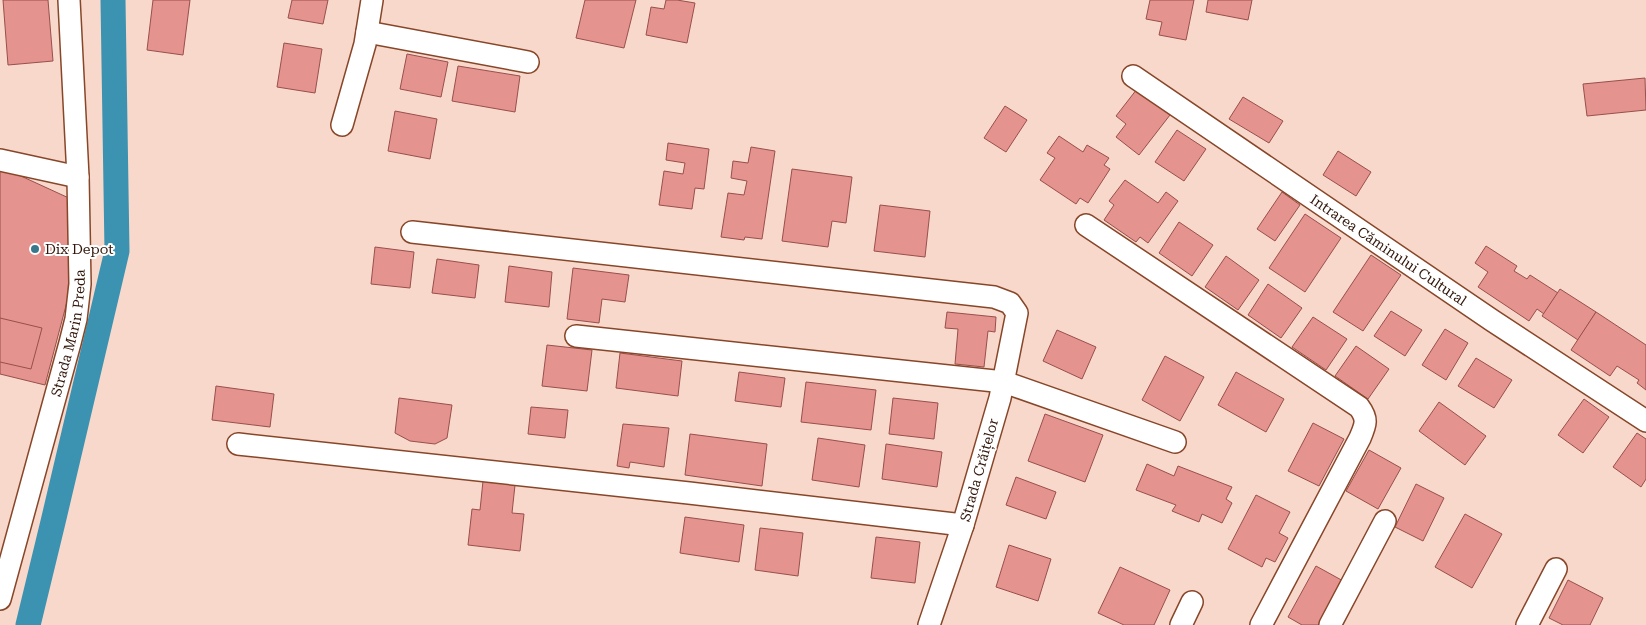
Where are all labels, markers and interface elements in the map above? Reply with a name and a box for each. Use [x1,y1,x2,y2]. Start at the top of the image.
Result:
street label: Intrarea Căminului Cultural [1307,191,1470,309]
place label: Dix Depot [45,241,114,257]
marker: Dix Depot [29,243,41,255]
street label: Strada Marin Preda [48,269,88,398]
street label: Strada Crăițelor [957,416,1002,524]

